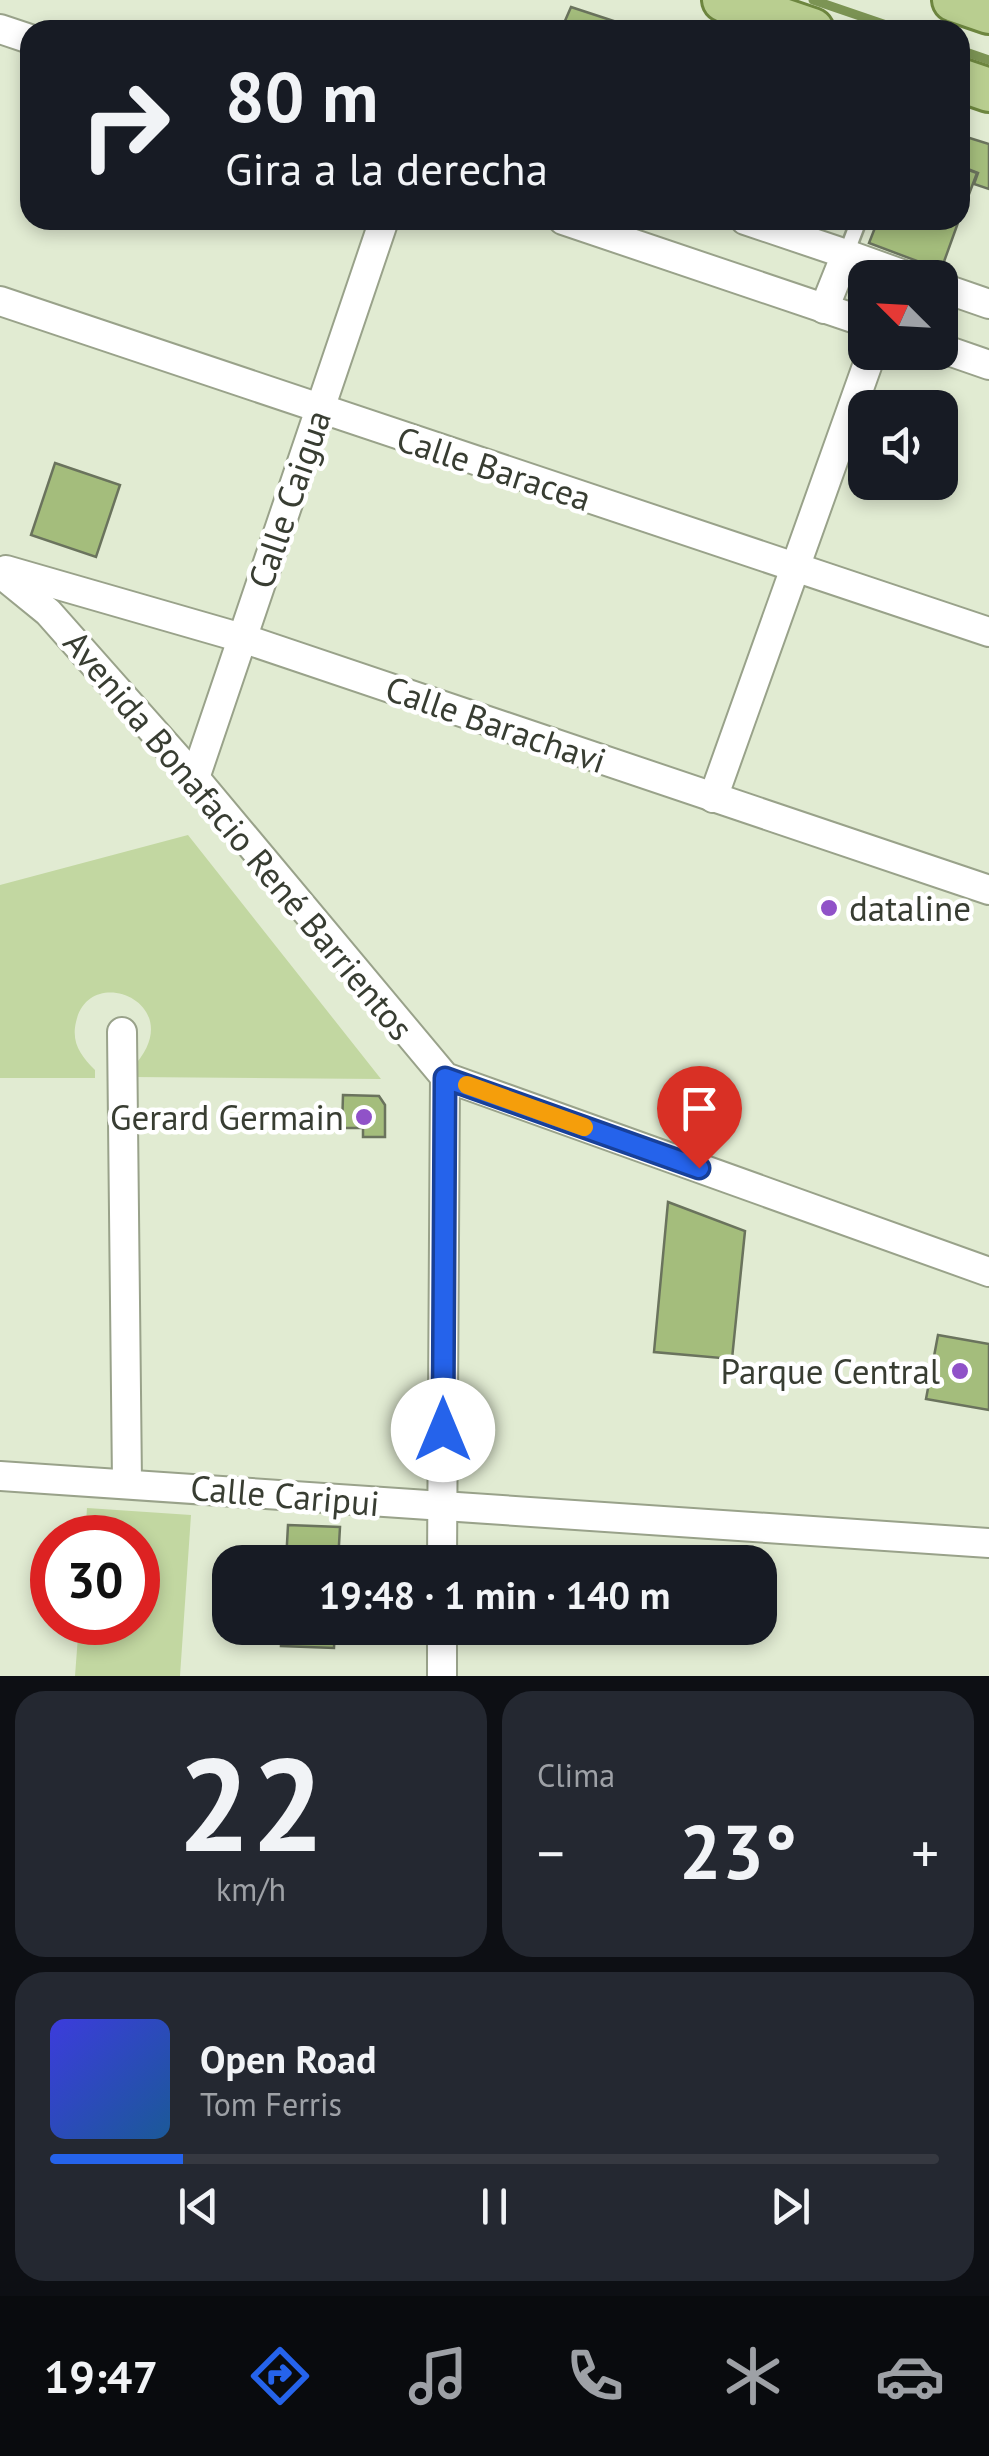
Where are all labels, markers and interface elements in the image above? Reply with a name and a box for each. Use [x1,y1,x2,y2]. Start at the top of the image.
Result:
text: 80 m [225,51,378,141]
icon: right [60,60,190,190]
text: Gira a la derecha [225,139,548,197]
north arrow [848,260,958,370]
map controls [848,260,958,500]
button: sound [848,390,958,500]
street label: Calle Caigua [237,404,341,594]
street label: Calle Baracea [391,415,597,521]
street label: Avenida Bonafacio René Barrientos [54,621,424,1049]
street label: Calle Barachavi [380,665,612,783]
place label: dataline [849,885,971,931]
marker: dataline [818,897,840,919]
pin [657,1066,742,1169]
icon: arrive [672,1081,727,1136]
place label: Gerard Germain [110,1094,344,1140]
marker: Gerard Germain [353,1106,375,1128]
place label: Parque Central [721,1348,940,1394]
marker: Parque Central [949,1360,971,1382]
position arrow [391,1378,495,1482]
street label: Calle Caripui [189,1464,381,1526]
speed limit sign: 30 [30,1515,160,1645]
text: 19:48 · 1 min · 140 m [319,1570,670,1619]
text: 22 [177,1719,325,1887]
text: Clima [537,1754,615,1796]
text: 23° [679,1803,797,1900]
text: − [537,1817,565,1888]
text: + [911,1817,939,1888]
text: km/h [216,1868,286,1910]
text: Open Road [200,2034,376,2083]
text: Tom Ferris [200,2083,342,2125]
icon: previous [171,2179,226,2234]
icon: pause [467,2179,522,2234]
icon: next [763,2179,818,2234]
icon: directions [245,2341,315,2411]
icon: music [403,2341,473,2411]
icon: phone [560,2341,630,2411]
icon: climate [718,2341,788,2411]
icon: car [875,2341,945,2411]
text: 19:47 [44,2347,158,2405]

